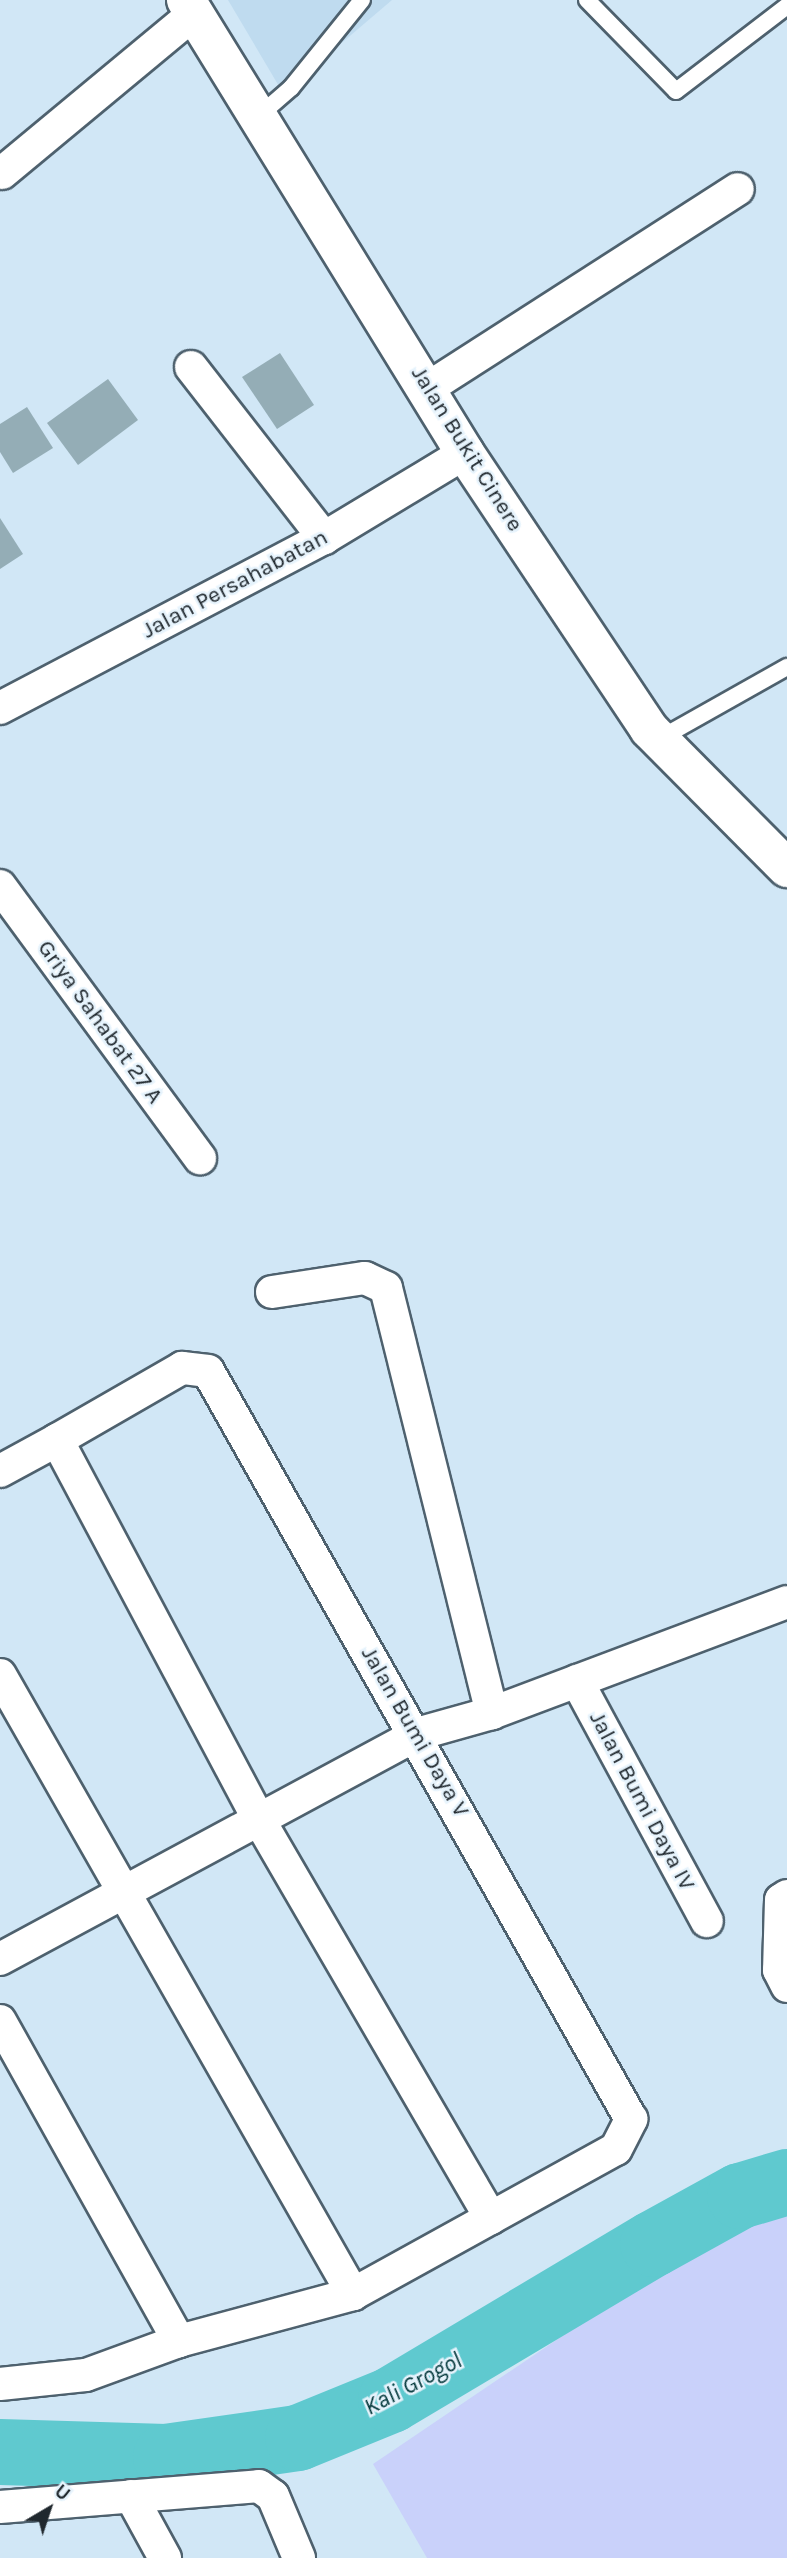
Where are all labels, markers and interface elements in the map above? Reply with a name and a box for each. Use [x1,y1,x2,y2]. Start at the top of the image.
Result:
street label: Jalan Bukit Cinere [405,361,529,537]
street label: Jalan Persahabatan [138,523,332,645]
street label: Griya Sahabat 27 A [31,935,169,1109]
street label: Jalan Bumi Daya V [355,1642,475,1822]
street label: Jalan Bumi Daya IV [583,1707,701,1895]
water label: Kali Grogol [359,2346,467,2422]
north arrow [14,2474,84,2544]
text: U [50,2480,74,2505]

